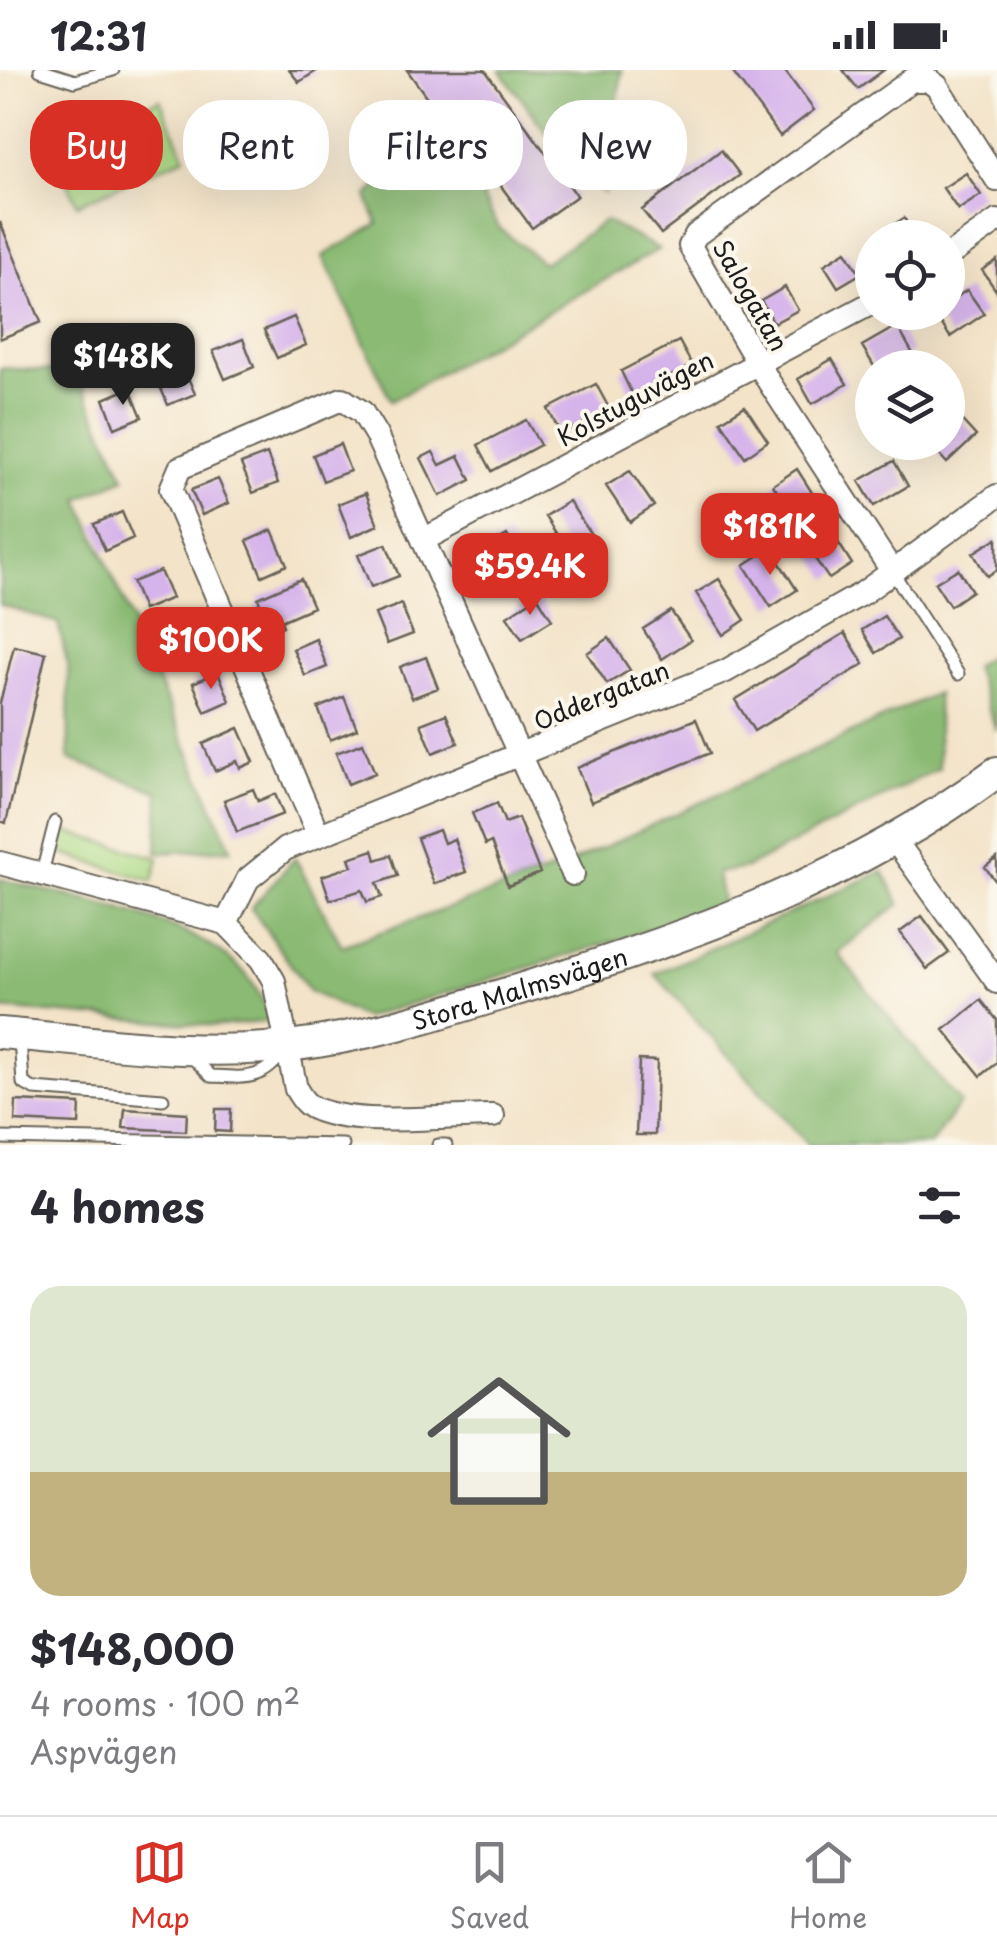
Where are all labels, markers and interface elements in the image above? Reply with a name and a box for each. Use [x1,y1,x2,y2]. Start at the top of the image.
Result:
text: 12:31 [50,7,147,64]
chip: Buy [30,100,163,190]
chip: Rent [183,100,329,190]
chip: Filters [349,100,523,190]
chip: New [543,100,687,190]
map controls [855,220,965,460]
button: locate [855,220,965,330]
street label: Salogatan [704,232,798,358]
pin: $148K [53,323,193,408]
text: $148K [73,331,173,379]
street label: Kolstuguvägen [550,341,720,455]
button: layers [855,350,965,460]
pin: $181K [700,493,840,578]
text: $181K [723,501,817,549]
pin: $59.4K [449,533,611,618]
text: $59.4K [474,541,586,589]
pin: $100K [141,607,281,692]
text: $100K [159,615,263,663]
street label: Oddergatan [527,650,675,740]
street label: Stora Malmsvägen [408,937,633,1039]
text: 4 homes [30,1174,205,1237]
icon: filters [912,1178,967,1233]
icon: home [409,1351,589,1531]
text: $148,000 [30,1616,235,1679]
text: 4 rooms · 100 m² [30,1679,300,1727]
text: Aspvägen [30,1727,177,1775]
tab: Map [130,1835,190,1938]
tab: Saved [450,1835,529,1938]
tab: Home [789,1835,867,1938]

